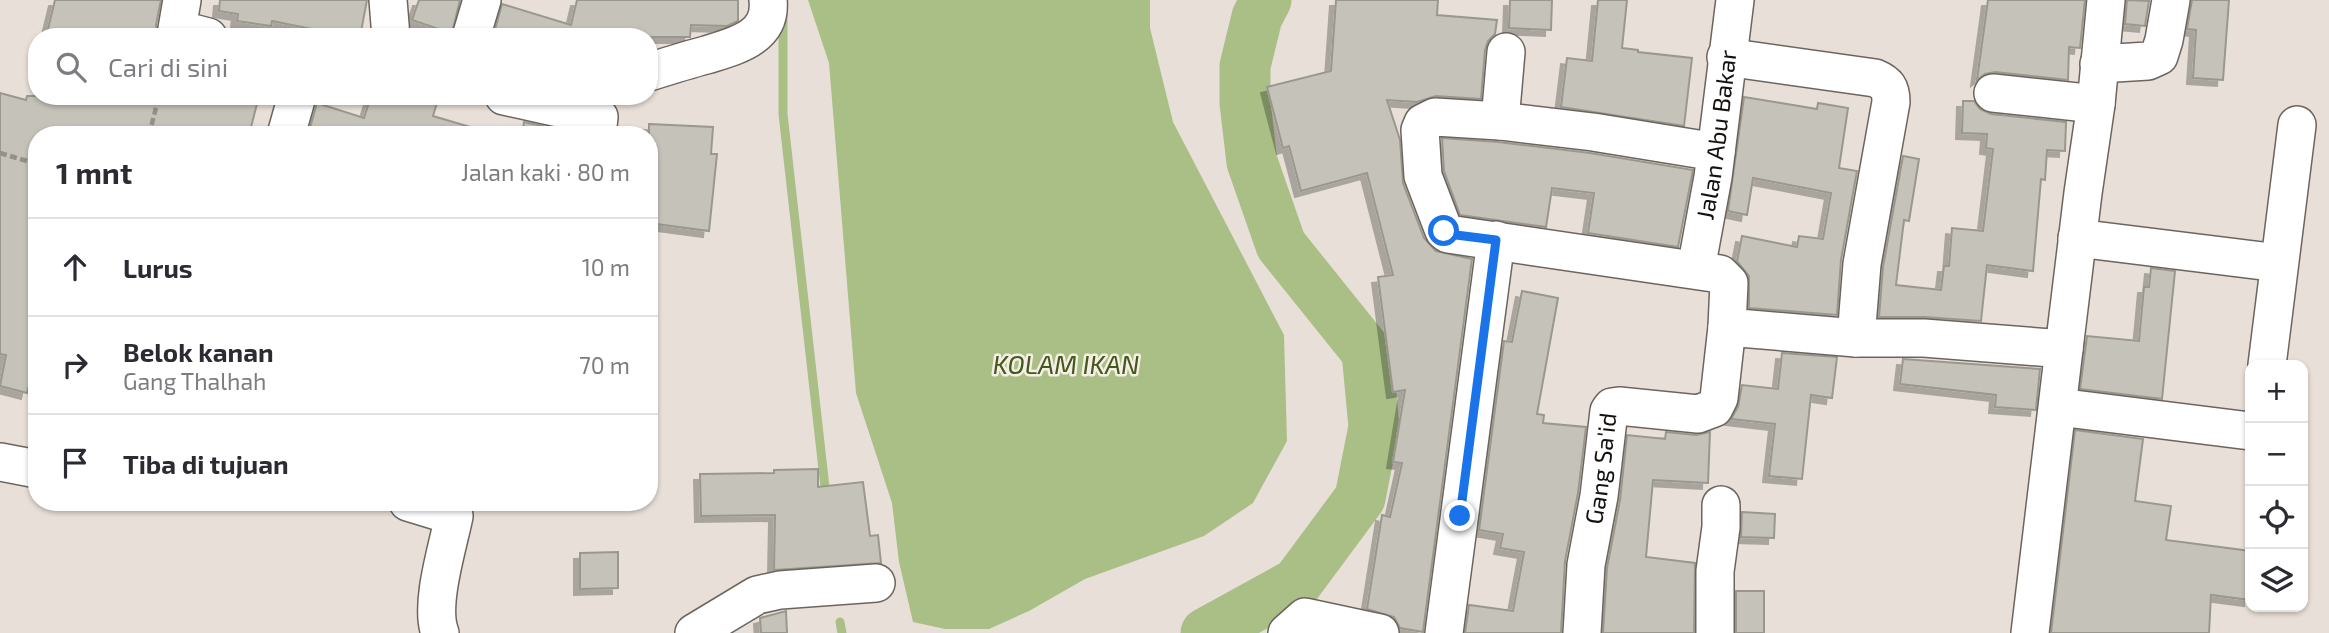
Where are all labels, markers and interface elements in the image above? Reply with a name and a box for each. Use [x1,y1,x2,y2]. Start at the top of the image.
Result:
search box [28,28,658,105]
icon: search [52,48,90,86]
street label: Jalan Abu Bakar [1689,48,1742,222]
text: Cari di sini [108,51,228,82]
text: 1 mnt [56,154,132,190]
text: Jalan kaki · 80 m [461,158,630,186]
route start [1428,215,1459,246]
icon: ahead [56,248,94,286]
text: Lurus [123,252,193,283]
text: 10 m [582,253,630,281]
text: Belok kanan [123,336,274,367]
icon: right [56,346,94,384]
water label: KOLAM IKAN [993,348,1139,379]
text: 70 m [579,351,630,379]
map controls [2245,360,2308,612]
button: + [2245,360,2308,423]
text: Gang Thalhah [123,367,266,395]
street label: Gang Sa'id [1578,411,1622,526]
button: − [2245,423,2308,486]
icon: arrive [56,444,94,482]
text: Tiba di tujuan [123,448,289,479]
button: locate [2245,486,2308,549]
route end [1444,500,1475,531]
button: layers [2245,549,2308,612]

